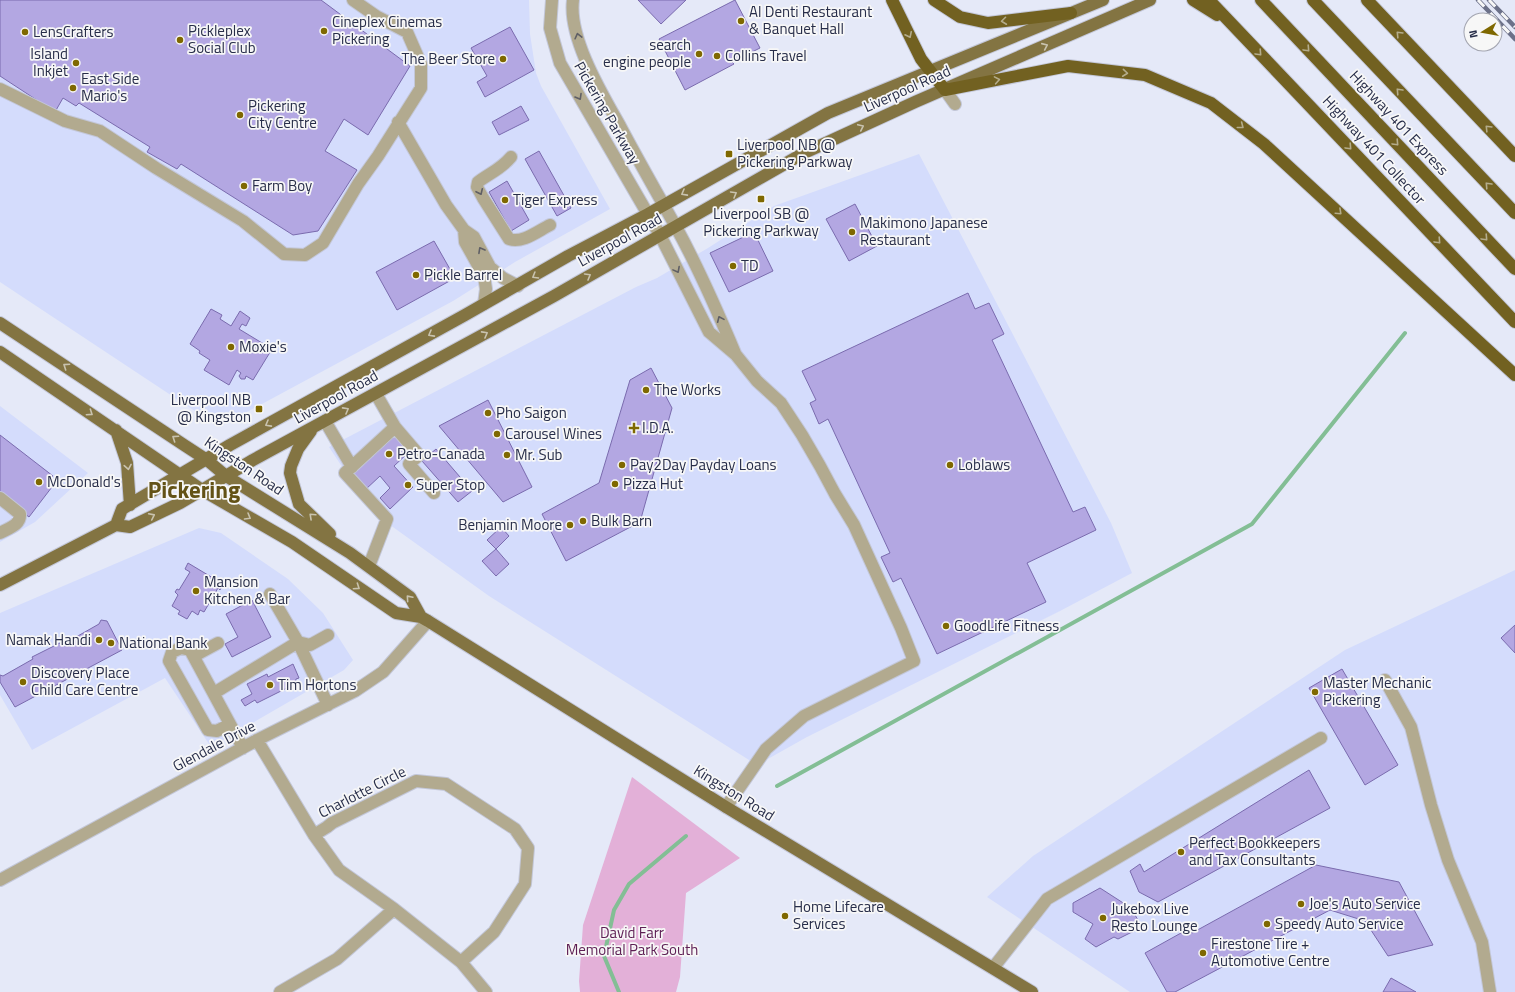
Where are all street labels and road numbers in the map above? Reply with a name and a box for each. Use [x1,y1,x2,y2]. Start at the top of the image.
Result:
street label: Pickering Parkway [569,57,646,169]
street label: Liverpool Road [859,59,954,118]
street label: Highway 401 Express [1344,65,1454,180]
street label: Highway 401 Collector [1317,90,1431,210]
street label: Liverpool Road [573,207,666,272]
street label: Liverpool Road [289,364,382,429]
street label: Kingston Road [200,430,289,501]
street label: Glendale Drive [168,714,259,777]
street label: Kingston Road [689,759,779,827]
street label: Charlotte Circle [314,760,410,824]

